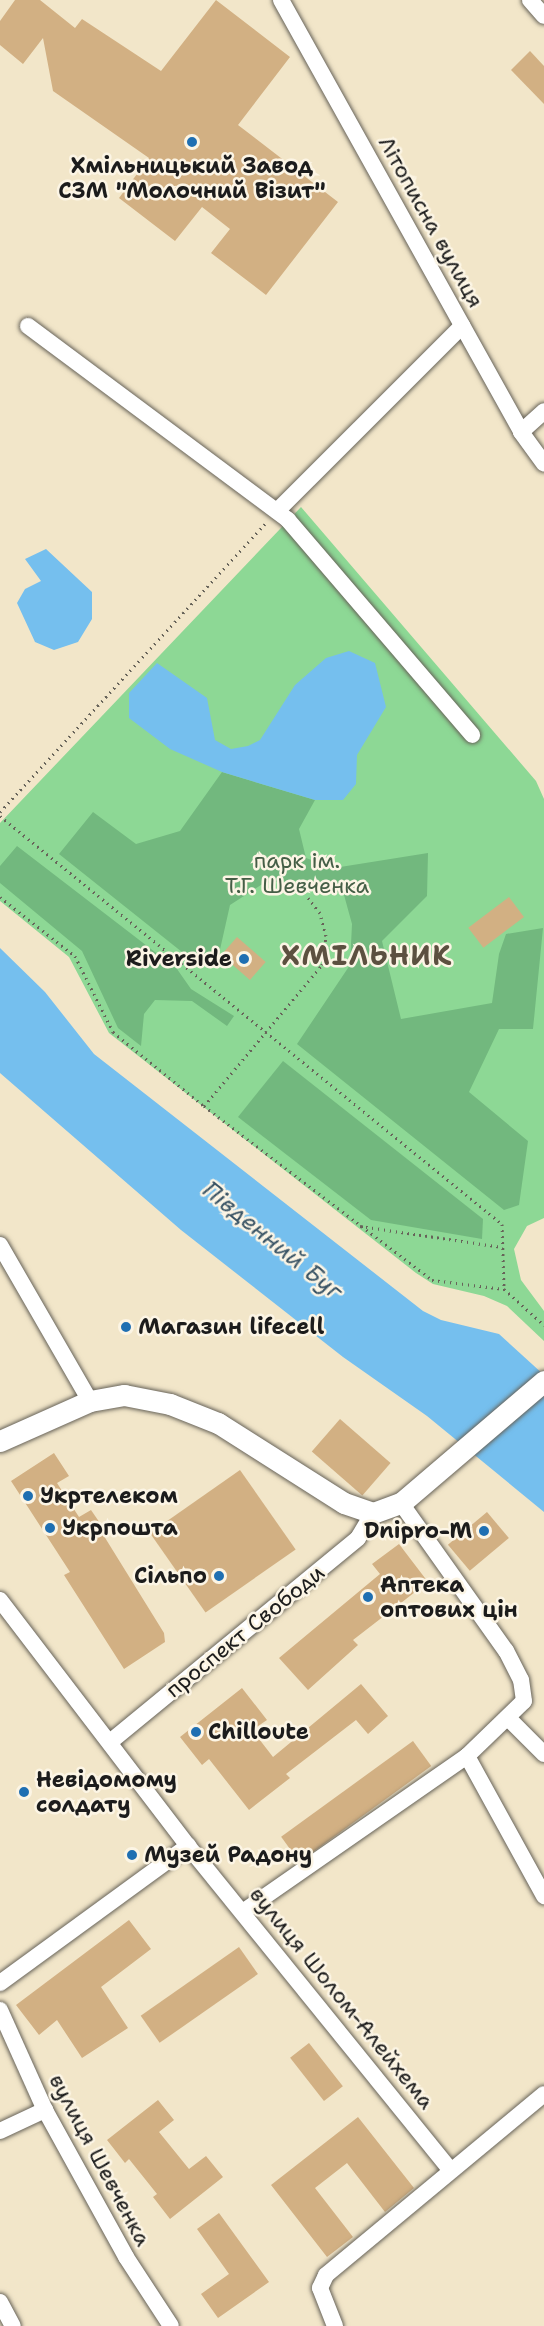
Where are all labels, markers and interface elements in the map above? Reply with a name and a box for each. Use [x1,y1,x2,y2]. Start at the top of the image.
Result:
street label: Літописна вулиця [373,132,489,312]
marker: Хмільницький Завод СЗМ "Молочний Візит" [185,135,199,149]
place label: Хмільницький Завод СЗМ "Молочний Візит" [58,152,326,204]
park label: парк ім. Т.Г. Шевченка [225,847,369,898]
district label: ХМІЛЬНИК [281,938,453,972]
place label: Riverside [126,946,232,972]
marker: Riverside [237,952,251,966]
water label: Південний Буг [196,1176,348,1306]
place label: Магазин lifecell [138,1314,324,1340]
marker: Магазин lifecell [119,1320,133,1334]
place label: Укртелеком [40,1483,178,1509]
marker: Укртелеком [21,1489,35,1503]
place label: Укрпошта [62,1515,178,1541]
place label: Dnipro-M [364,1518,472,1544]
marker: Укрпошта [43,1521,57,1535]
marker: Dnipro-M [477,1524,491,1538]
street label: проспект Свободи [160,1559,330,1703]
place label: Сільпо [134,1563,207,1589]
marker: Сільпо [212,1569,226,1583]
place label: Аптека оптових цін [380,1571,518,1622]
marker: Аптека оптових цін [361,1590,375,1604]
place label: Chilloute [208,1719,309,1745]
marker: Chilloute [189,1725,203,1739]
place label: Невідомому солдату [36,1766,177,1818]
marker: Невідомому солдату [17,1785,31,1799]
place label: Музей Радону [144,1842,312,1868]
marker: Музей Радону [125,1848,139,1862]
street label: вулиця Шолом-Алейхема [244,1882,440,2114]
street label: вулиця Шевченка [44,2070,156,2250]

